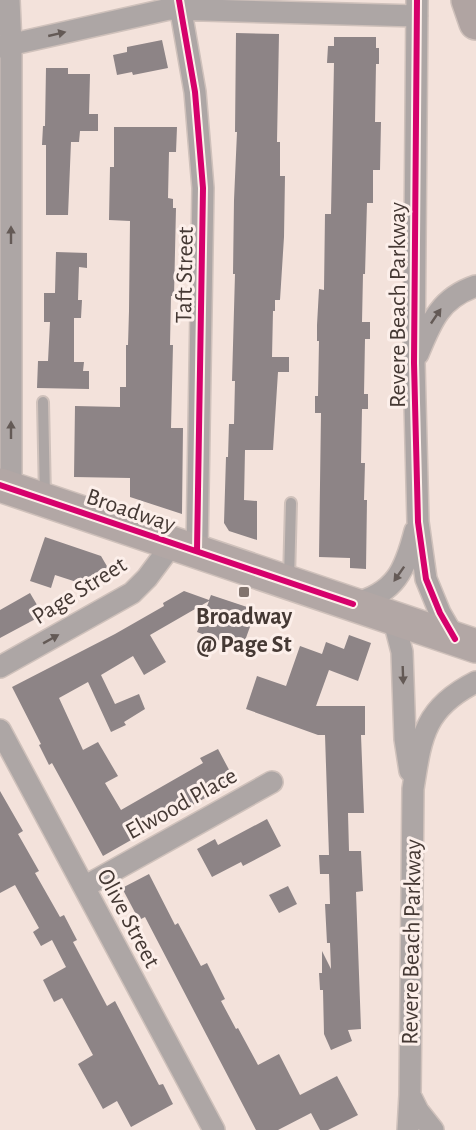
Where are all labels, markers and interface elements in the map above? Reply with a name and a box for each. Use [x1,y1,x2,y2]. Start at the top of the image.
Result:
one-way arrow [48,29,66,39]
street label: Revere Beach Parkway [386,202,410,408]
one-way arrow [6,226,16,245]
street label: Taft Street [172,226,198,324]
one-way arrow [430,309,442,325]
one-way arrow [6,421,16,440]
street label: Broadway [83,485,178,537]
street label: Page Street [28,552,131,629]
one-way arrow [393,566,405,582]
marker: Broadway @ Page St [237,585,251,599]
place label: Broadway @ Page St [196,605,293,657]
one-way arrow [43,633,59,644]
one-way arrow [399,665,408,684]
street label: Elwood Place [122,764,241,844]
street label: Revere Beach Parkway [398,839,426,1045]
street label: Olive Street [92,865,164,972]

